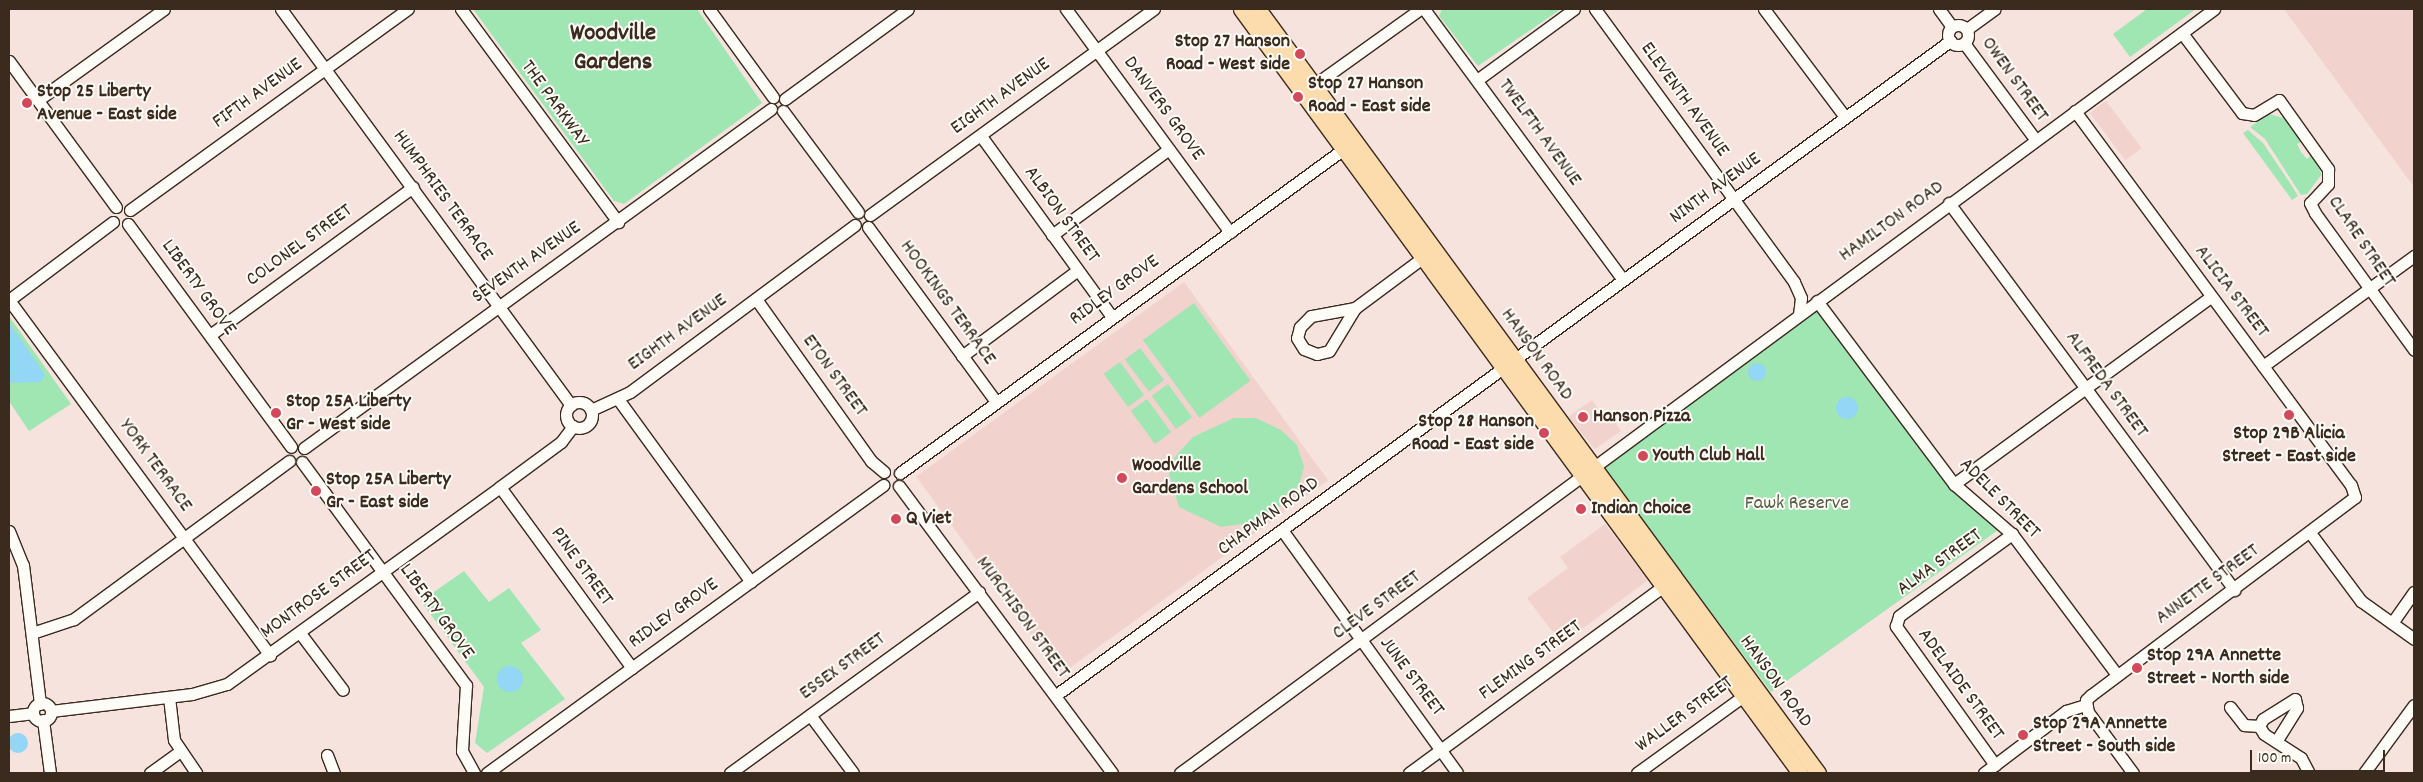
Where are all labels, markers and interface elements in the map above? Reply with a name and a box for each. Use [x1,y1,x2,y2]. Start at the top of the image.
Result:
district label: Woodville Gardens [570,20,656,79]
place label: Stop 27 Hanson Road - West side [1166,30,1290,77]
street label: OWEN STREET [1975,33,2053,127]
street label: ELEVENTH AVENUE [1634,38,1734,162]
marker: Stop 27 Hanson Road - West side [1294,48,1306,60]
street label: DANVERS GROVE [1117,52,1209,166]
street label: FIFTH AVENUE [208,53,308,135]
street label: EIGHTH AVENUE [947,53,1055,141]
street label: THE PARKWAY [515,56,593,152]
place label: Stop 27 Hanson Road - East side [1308,73,1430,120]
street label: TWELFTH AVENUE [1492,75,1586,191]
place label: Stop 25 Liberty Avenue - East side [37,80,177,127]
marker: Stop 27 Hanson Road - East side [1292,91,1304,103]
marker: Stop 25 Liberty Avenue - East side [21,97,33,109]
street label: HUMPHRIES TERRACE [387,126,497,266]
street label: NINTH AVENUE [1666,148,1766,230]
street label: ALBION STREET [1018,162,1104,268]
street label: HAMILTON ROAD [1835,176,1949,268]
street label: CLARE STREET [2322,192,2400,292]
street label: COLONEL STREET [242,199,358,293]
street label: SEVENTH AVENUE [468,217,586,309]
street label: LIBERTY GROVE [155,235,241,341]
street label: HOOKINGS TERRACE [894,236,1000,370]
street label: ALICIA STREET [2188,241,2274,343]
street label: RIDLEY GROVE [1065,250,1165,332]
street label: EIGHTH AVENUE [624,289,732,377]
street label: HANSON ROAD [1494,304,1578,406]
street label: ALFREDA STREET [2059,327,2153,443]
street label: ETON STREET [796,330,872,422]
place label: Stop 25A Liberty Gr - West side [286,390,411,437]
place label: Hanson Pizza [1593,405,1690,429]
marker: Stop 25A Liberty Gr - West side [270,407,282,419]
marker: Stop 29B Alicia Street - East side [2283,409,2295,421]
place label: Stop 28 Hanson Road - East side [1412,410,1534,457]
marker: Hanson Pizza [1577,411,1589,423]
street label: YORK TERRACE [113,415,197,517]
place label: Stop 29B Alicia Street - East side [2222,423,2356,470]
marker: Stop 28 Hanson Road - East side [1538,427,1550,439]
place label: Youth Club Hall [1653,444,1765,468]
marker: Youth Club Hall [1637,450,1649,462]
street label: ADELE STREET [1953,453,2045,545]
place label: Woodville Gardens School [1132,454,1248,501]
place label: Stop 25A Liberty Gr - East side [326,468,451,515]
marker: Woodville Gardens School [1116,472,1128,484]
street label: CHAPMAN ROAD [1214,472,1324,562]
marker: Stop 25A Liberty Gr - East side [310,485,322,497]
park label: Fawk Reserve [1745,492,1849,516]
place label: Indian Choice [1591,497,1691,521]
marker: Indian Choice [1575,503,1587,515]
place label: Q Viet [906,507,952,531]
marker: Q Viet [890,513,902,525]
street label: PINE STREET [544,523,618,611]
street label: ALMA STREET [1893,524,1987,602]
street label: ANNETTE STREET [2152,539,2264,631]
street label: MONTROSE STREET [256,545,382,645]
street label: MURCHISON STREET [970,552,1074,684]
street label: LIBERTY GROVE [393,559,479,665]
street label: CLEVE STREET [1328,566,1426,646]
street label: RIDLEY GROVE [624,573,724,655]
street label: FLEMING STREET [1475,616,1587,706]
street label: ADELAIDE STREET [1911,624,2009,746]
street label: ESSEX STREET [795,628,891,706]
street label: HANSON ROAD [1733,631,1817,733]
street label: JUNE STREET [1373,633,1449,721]
place label: Stop 29A Annette Street - North side [2147,644,2289,691]
marker: Stop 29A Annette Street - North side [2131,662,2143,674]
street label: WALLER STREET [1631,672,1739,758]
place label: Stop 29A Annette Street - South side [2033,712,2175,759]
marker: Stop 29A Annette Street - South side [2017,729,2029,741]
scale bar [2253,740,2388,772]
text: 100 m [2258,748,2291,770]

